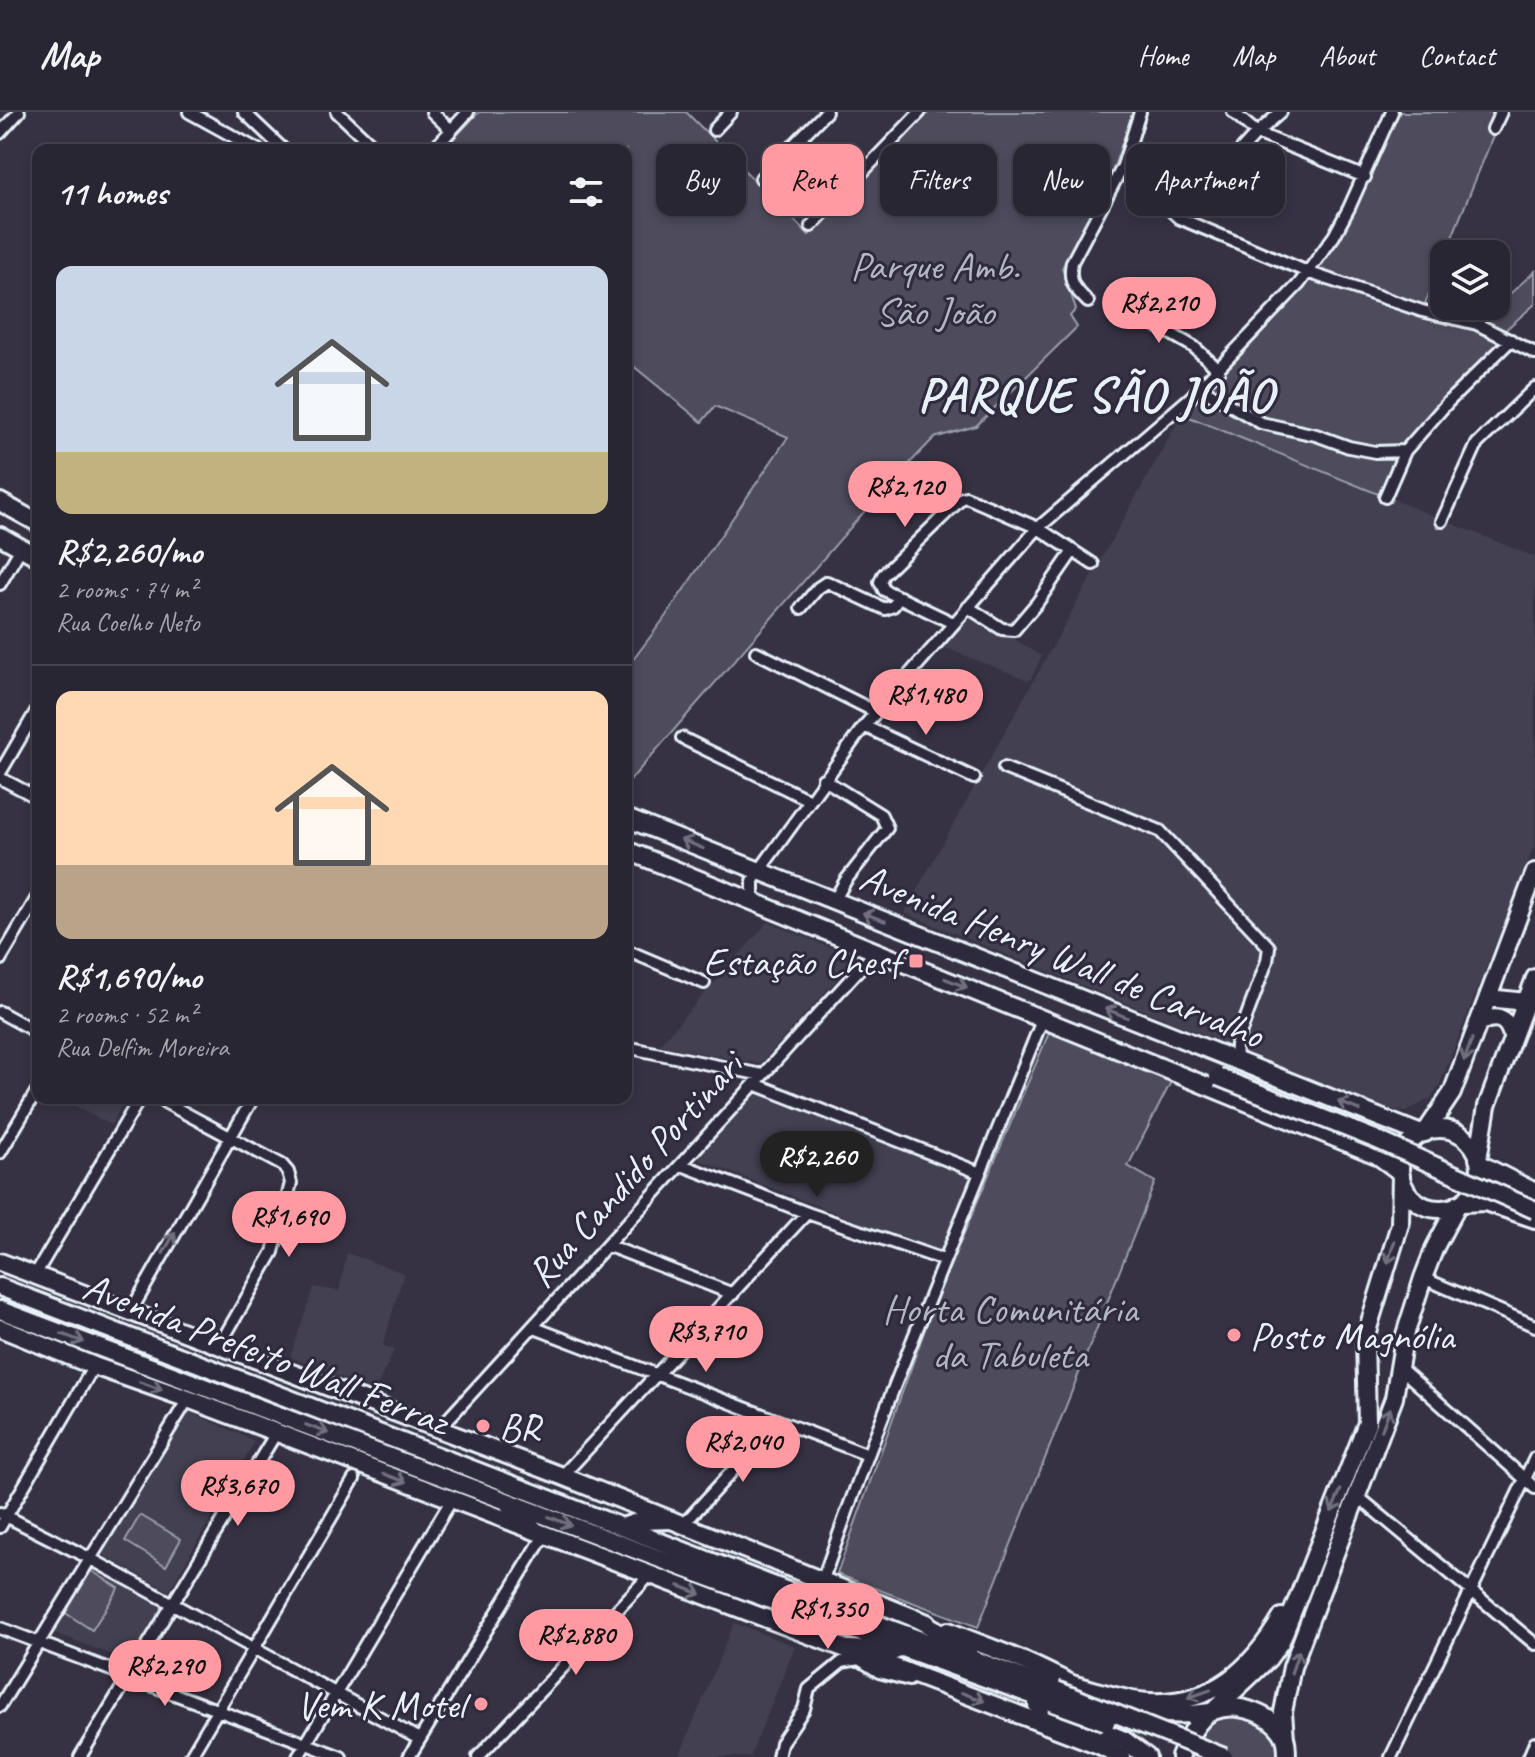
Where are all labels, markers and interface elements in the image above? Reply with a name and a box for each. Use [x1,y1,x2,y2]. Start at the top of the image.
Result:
text: Map [40,32,99,79]
text: Home [1138,38,1188,73]
text: Map [1232,38,1275,73]
text: About [1319,38,1375,73]
text: Contact [1419,38,1495,73]
chip: Buy [656,144,746,216]
chip: Rent [762,144,864,216]
chip: Filters [880,144,997,216]
chip: New [1013,144,1110,216]
chip: Apartment [1126,144,1285,216]
icon: filters [564,170,608,214]
text: 11 homes [56,171,167,214]
map controls [1430,240,1510,320]
button: layers [1430,240,1510,320]
park label: Parque Amb. São João [850,241,1020,337]
pin: R$2,210 [1085,277,1233,345]
text: R$2,210 [1120,286,1198,319]
icon: home [260,318,404,462]
district label: PARQUE SÃO JOÃO [918,365,1278,425]
pin: R$2,120 [831,461,979,529]
text: R$2,120 [866,470,944,503]
text: R$2,260/mo [56,530,202,573]
text: 2 rooms · 74 m² [56,573,197,606]
text: Rua Coelho Neto [56,606,199,639]
pin: R$1,480 [852,669,1000,737]
text: R$1,480 [887,678,965,711]
icon: home [260,743,404,887]
one-way arrow [680,836,705,850]
street label: Avenida Henry Wall de Carvalho [853,852,1272,1060]
one-way arrow [863,909,887,923]
place label: Estação Chesf [703,937,909,987]
marker: Estação Chesf [907,952,925,970]
text: R$1,690/mo [56,955,202,998]
one-way arrow [943,977,968,991]
text: 2 rooms · 52 m² [56,998,197,1031]
one-way arrow [1104,1005,1129,1019]
text: Rua Delfim Moreira [56,1031,229,1064]
one-way arrow [1460,1037,1474,1062]
street label: Rua Candido Portinari [516,1038,757,1298]
one-way arrow [1337,1097,1362,1112]
pin: R$2,260 [743,1131,891,1199]
text: R$2,260 [778,1140,856,1173]
pin: R$1,690 [215,1191,363,1259]
text: R$1,690 [250,1200,328,1233]
one-way arrow [162,1232,178,1255]
one-way arrow [1383,1238,1398,1264]
street label: Avenida Prefeito Wall Ferraz [76,1261,458,1448]
park label: Horta Comunitária da Tabuleta [883,1284,1140,1380]
pin: R$3,710 [632,1306,780,1374]
place label: Posto Magnólia [1250,1311,1457,1361]
text: R$3,710 [667,1315,745,1348]
marker: Posto Magnólia [1225,1326,1243,1344]
one-way arrow [60,1332,85,1346]
one-way arrow [138,1380,163,1395]
place label: BR [499,1402,544,1452]
one-way arrow [1380,1407,1395,1432]
pin: R$2,040 [669,1416,817,1484]
marker: BR [474,1417,492,1435]
one-way arrow [304,1423,329,1437]
text: R$2,040 [704,1425,782,1458]
pin: R$3,670 [164,1460,312,1528]
text: R$3,670 [199,1469,277,1502]
one-way arrow [382,1472,406,1486]
one-way arrow [1327,1489,1342,1513]
one-way arrow [547,1515,572,1529]
pin: R$1,350 [754,1583,902,1651]
one-way arrow [677,1584,702,1598]
text: R$1,350 [789,1592,867,1625]
pin: R$2,880 [502,1609,650,1677]
text: R$2,880 [537,1618,615,1651]
pin: R$2,290 [91,1640,239,1708]
text: R$2,290 [126,1649,204,1682]
one-way arrow [1288,1650,1303,1675]
place label: Vem K Motel [296,1680,471,1730]
one-way arrow [1187,1687,1212,1702]
one-way arrow [960,1691,985,1705]
marker: Vem K Motel [472,1695,490,1713]

